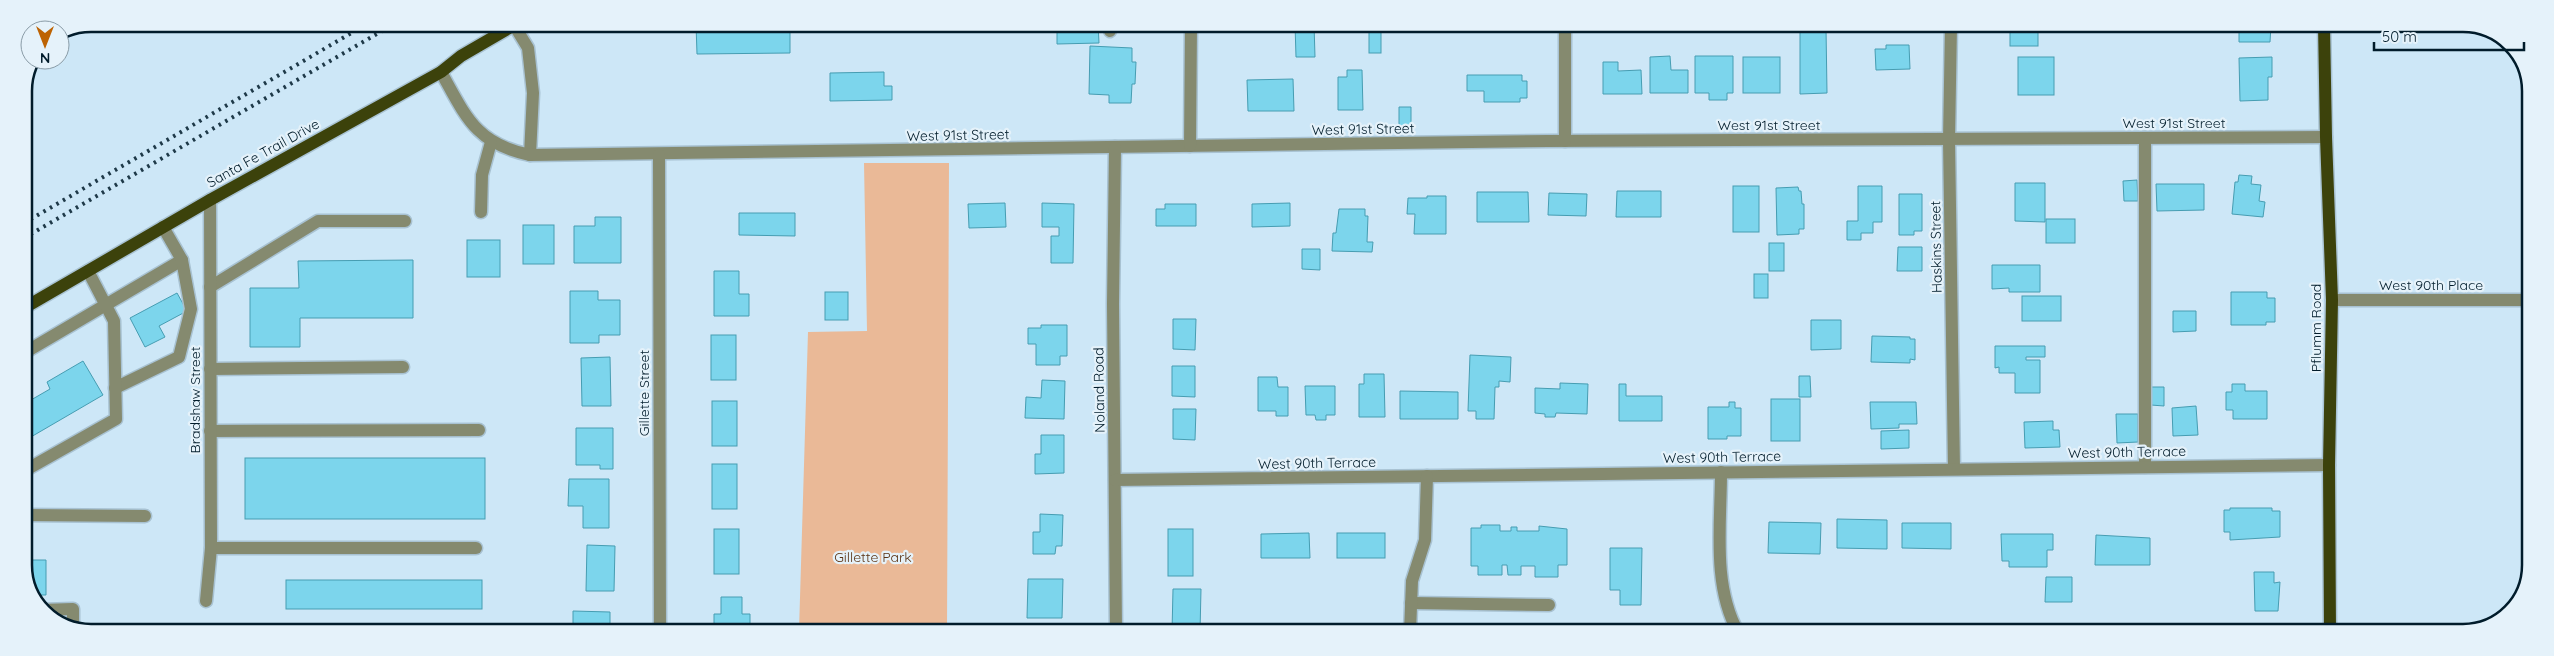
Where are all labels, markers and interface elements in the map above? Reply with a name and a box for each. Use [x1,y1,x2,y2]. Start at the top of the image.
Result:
north arrow [20,20,70,70]
scale bar [2374,20,2524,52]
text: 50 m [2382,27,2417,46]
text: N [40,49,50,67]
street label: West 91st Street [2123,114,2226,132]
street label: Santa Fe Trail Drive [204,115,323,191]
street label: West 91st Street [1718,116,1821,134]
street label: West 91st Street [1311,119,1415,139]
street label: West 91st Street [906,125,1010,145]
street label: Haskins Street [1926,200,1946,293]
street label: West 90th Place [2379,276,2483,294]
street label: Pflumm Road [2307,284,2325,372]
street label: Bradshaw Street [186,346,204,453]
street label: Noland Road [1089,347,1109,433]
street label: Gillette Street [635,350,653,436]
street label: West 90th Terrace [2068,442,2186,462]
street label: West 90th Terrace [1663,447,1781,467]
street label: West 90th Terrace [1258,453,1376,473]
park label: Gillette Park [834,548,912,566]

